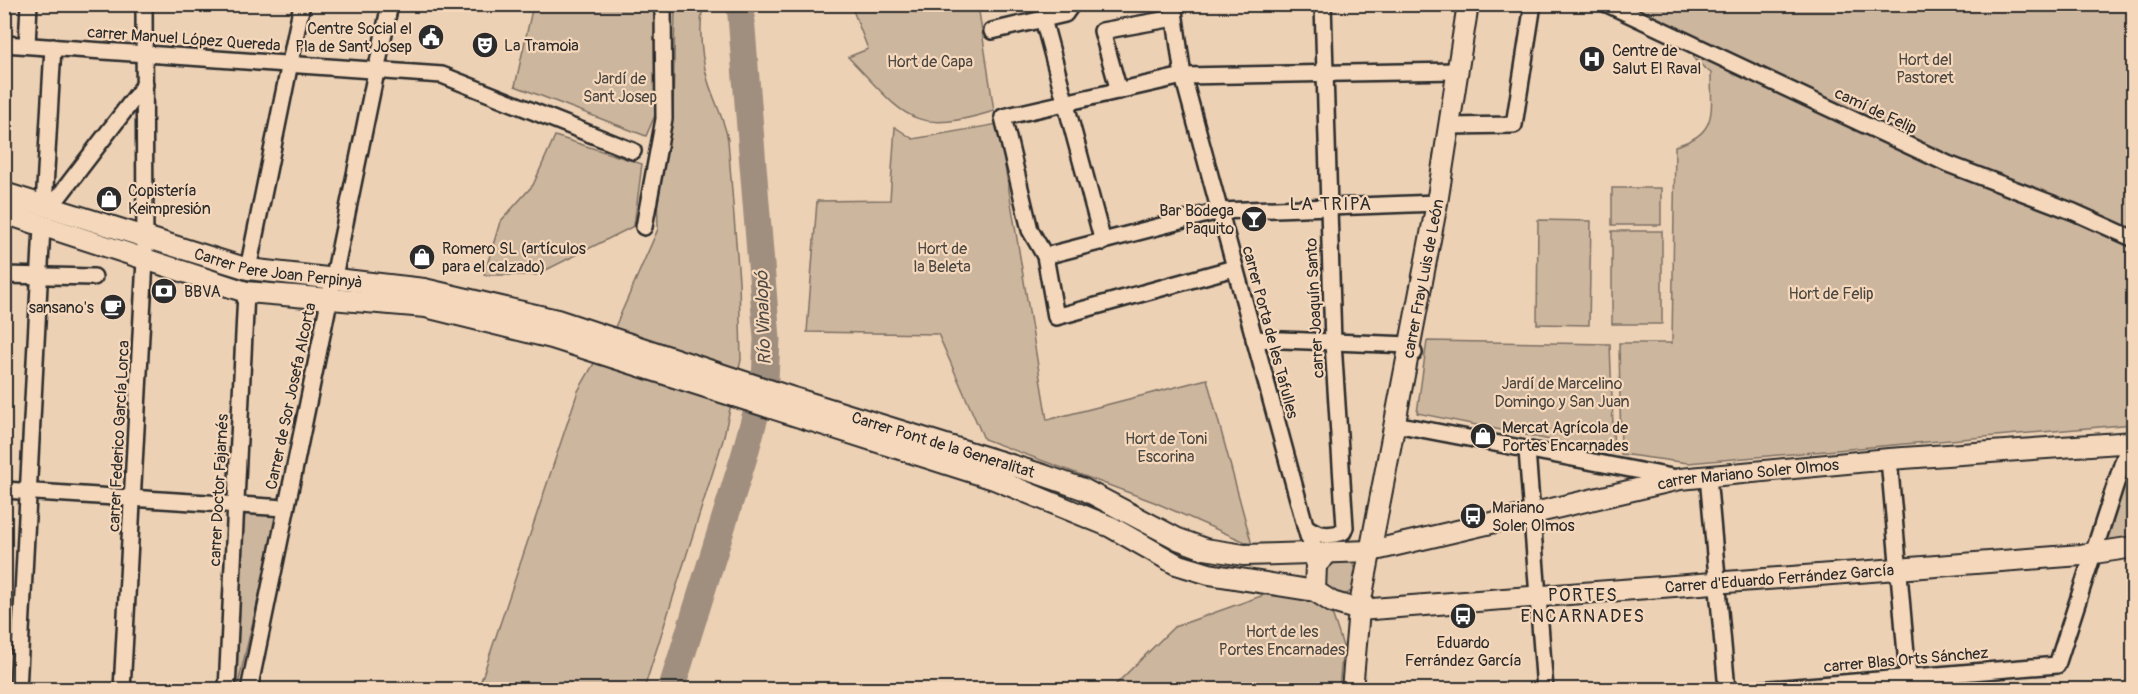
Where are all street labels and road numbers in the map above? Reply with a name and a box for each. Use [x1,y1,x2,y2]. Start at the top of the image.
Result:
street label: carrer Manuel López Quereda [87,22,281,56]
street label: camí de Felip [1831,83,1920,139]
street label: carrer Fray Luis de León [1399,197,1449,360]
street label: carrer Joaquín Santo [1301,237,1329,378]
street label: Carrer Pere Joan Perpinyà [191,244,363,293]
street label: carrer Porta de les Tafulles [1237,244,1303,421]
street label: Carrer de Sor Josefa Alcorta [261,301,321,491]
street label: carrer Federico García Lorca [104,340,134,532]
street label: Carrer Pont de la Generalitat [849,407,1038,483]
street label: carrer Doctor Fajarnés [205,413,233,567]
street label: carrer Mariano Soler Olmos [1656,455,1840,495]
street label: Carrer d'Eduardo Ferrández García [1664,560,1895,598]
street label: carrer Blas Orts Sánchez [1823,643,1989,677]

